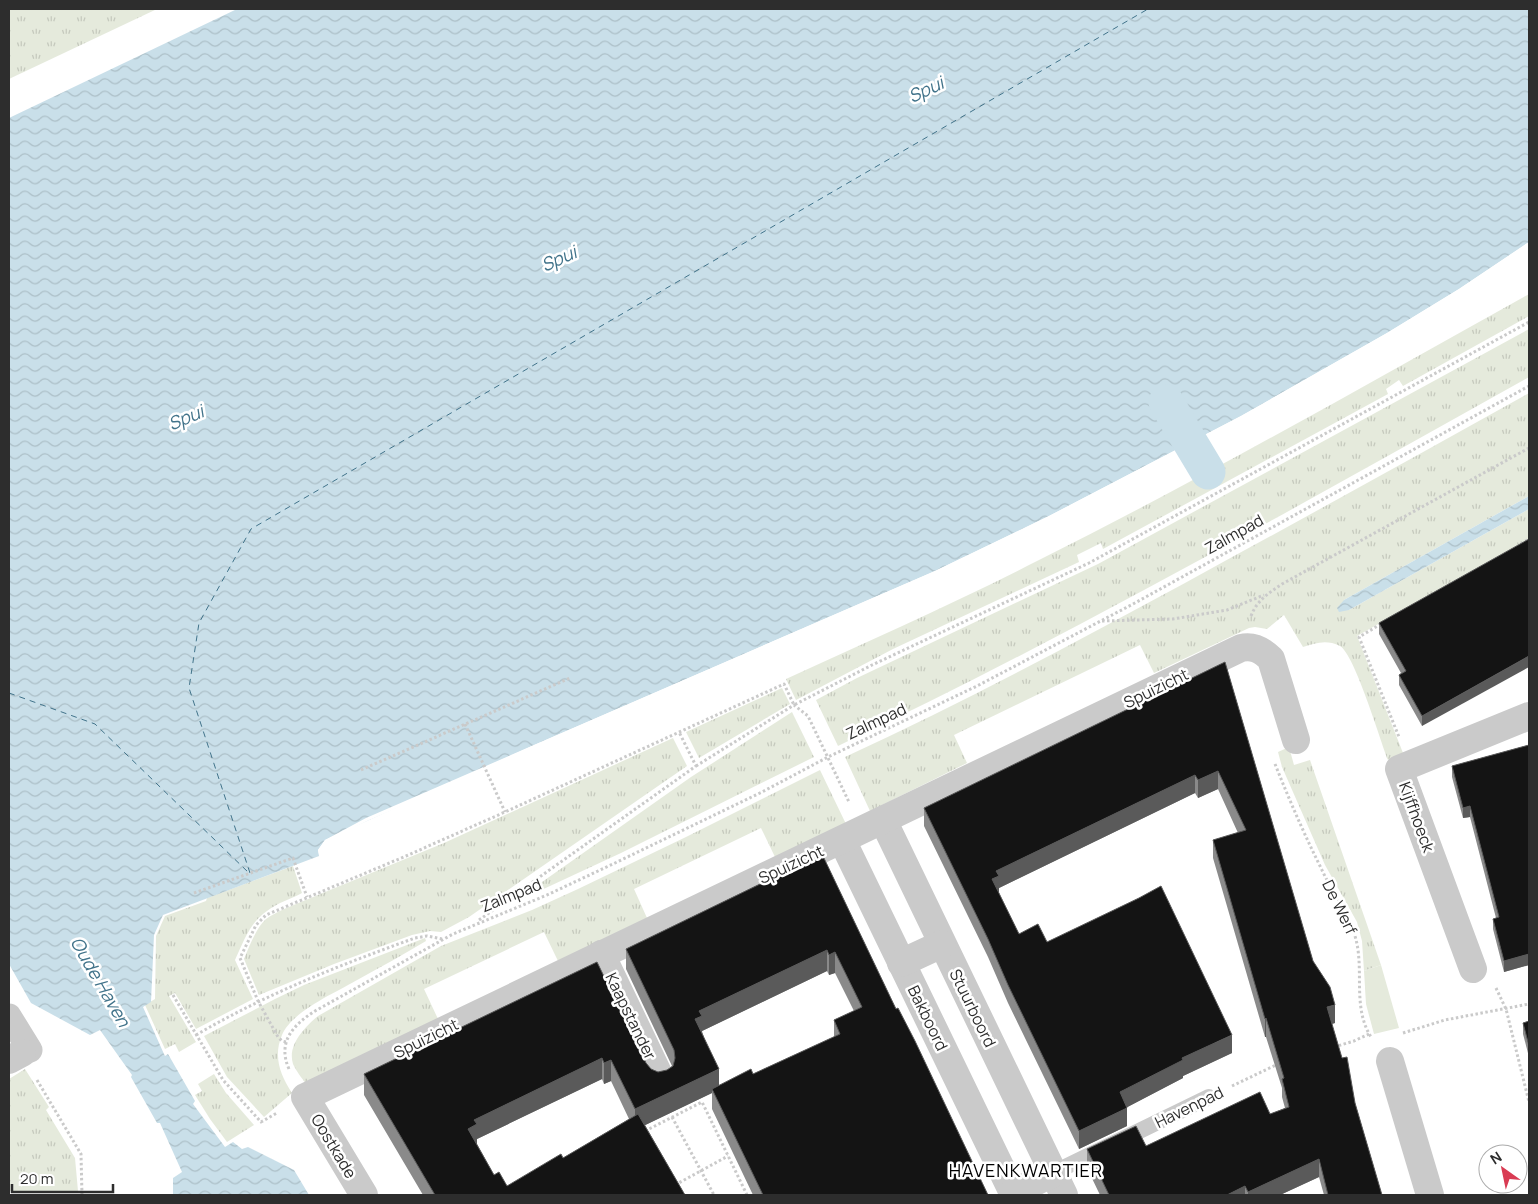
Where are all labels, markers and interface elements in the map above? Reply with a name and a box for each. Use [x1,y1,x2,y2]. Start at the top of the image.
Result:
water label: Spui [904,69,950,108]
water label: Spui [537,239,583,277]
water label: Spui [164,398,210,435]
street label: Zalmpad [1201,509,1267,559]
street label: Spuizicht [1120,663,1192,713]
street label: Zalmpad [842,698,910,744]
street label: Kijffhoeck [1394,779,1440,856]
street label: Spuizicht [755,839,827,889]
street label: Zalmpad [477,873,545,917]
street label: De Werf [1317,876,1363,938]
water label: Oude Haven [65,932,137,1032]
street label: Stuurboord [945,965,1001,1051]
street label: Kaapstander [600,969,662,1063]
street label: Bakboord [903,982,953,1054]
street label: Spuizicht [390,1013,462,1063]
street label: Havenpad [1151,1081,1227,1133]
street label: Oostkade [306,1110,362,1182]
north arrow [1478,1144,1528,1194]
text: N [1486,1147,1505,1168]
district label: HAVENKWARTIER [949,1158,1103,1182]
scale bar [12,1162,114,1194]
text: 20 m [20,1168,53,1189]

